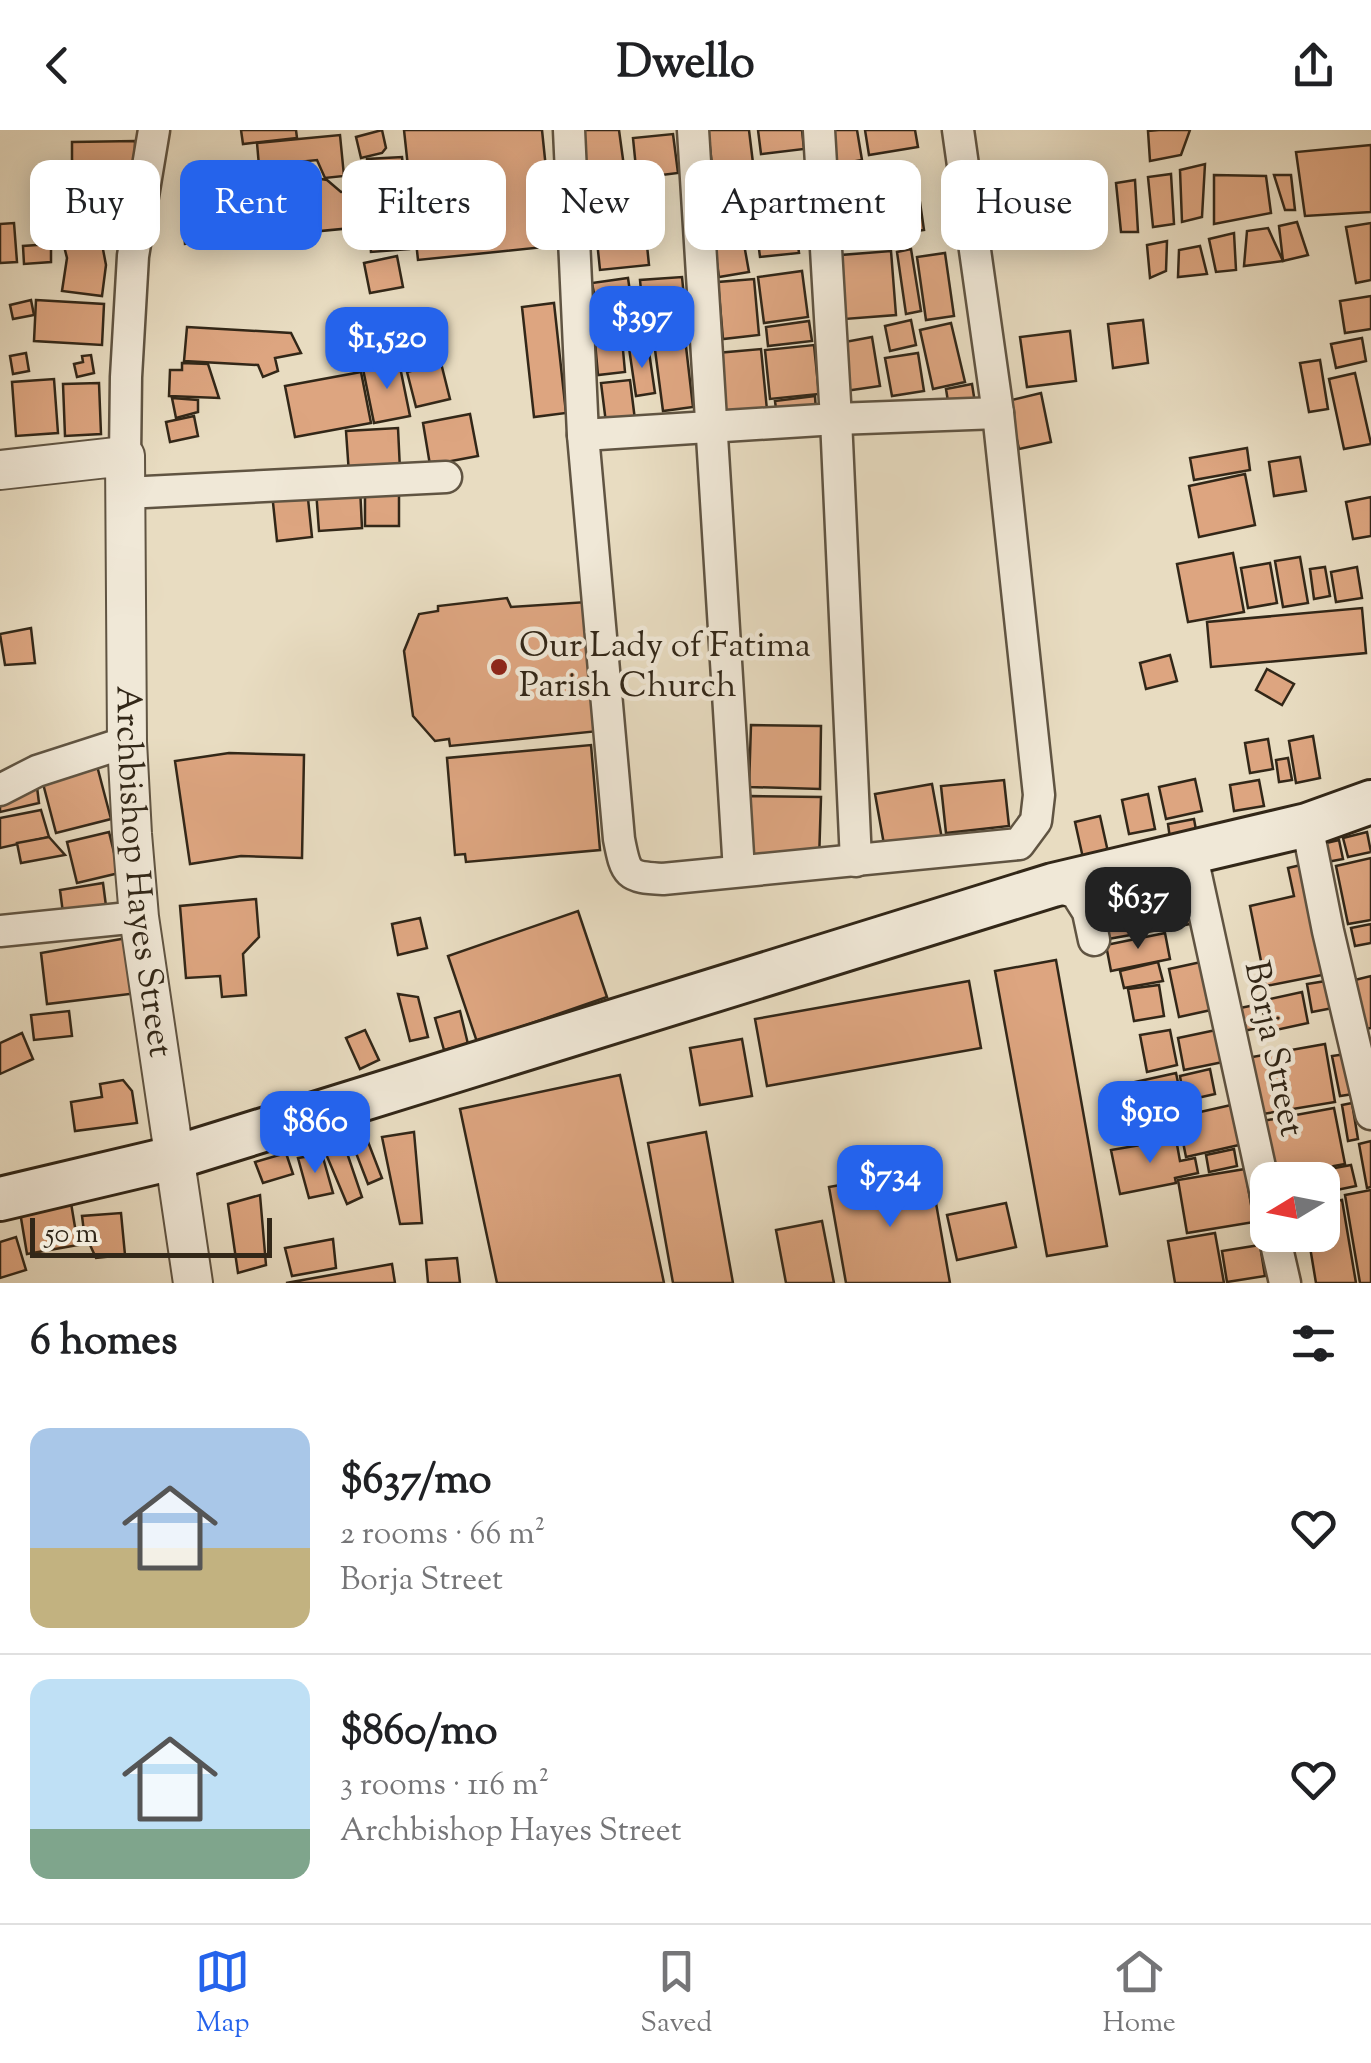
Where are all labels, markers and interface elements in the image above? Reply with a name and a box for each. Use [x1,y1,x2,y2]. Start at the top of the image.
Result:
text: Dwello [616,33,755,98]
icon: back [30,38,85,93]
icon: share [1286,38,1341,93]
chip: Buy [30,160,160,250]
chip: Rent [180,160,322,250]
chip: Filters [342,160,506,250]
chip: New [526,160,665,250]
chip: Apartment [685,160,921,250]
chip: House [941,160,1108,250]
pin: $397 [583,286,701,371]
text: $397 [611,295,673,341]
pin: $1,520 [306,307,468,392]
text: $1,520 [347,316,427,362]
place label: Our Lady of Fatima Parish Church [519,622,811,713]
marker: Our Lady of Fatima Parish Church [488,656,510,678]
street label: Archbishop Hayes Street [101,685,185,1061]
pin: $637 [1079,867,1197,952]
text: $637 [1107,876,1169,922]
street label: Borja Street [1229,957,1315,1141]
pin: $910 [1091,1081,1209,1166]
text: $910 [1120,1090,1180,1136]
pin: $860 [256,1091,374,1176]
text: $860 [282,1100,348,1146]
pin: $734 [831,1145,949,1230]
text: $734 [859,1154,921,1200]
north arrow [1250,1162,1340,1252]
map controls [1250,1162,1340,1252]
scale bar [30,1213,272,1258]
text: 50 m [45,1215,99,1255]
text: 6 homes [30,1313,177,1373]
icon: filters [1286,1316,1341,1371]
text: $637/mo [340,1452,492,1512]
icon: home [110,1468,230,1588]
icon: heart [1286,1501,1341,1556]
text: 2 rooms · 66 m² [340,1512,545,1558]
text: Borja Street [340,1558,503,1604]
text: $860/mo [340,1703,498,1763]
icon: home [110,1719,230,1839]
icon: heart [1286,1752,1341,1807]
text: 3 rooms · 116 m² [340,1763,549,1809]
text: Archbishop Hayes Street [340,1809,681,1855]
tab: Map [195,1944,250,2044]
tab: Saved [640,1944,712,2044]
tab: Home [1102,1944,1176,2044]

